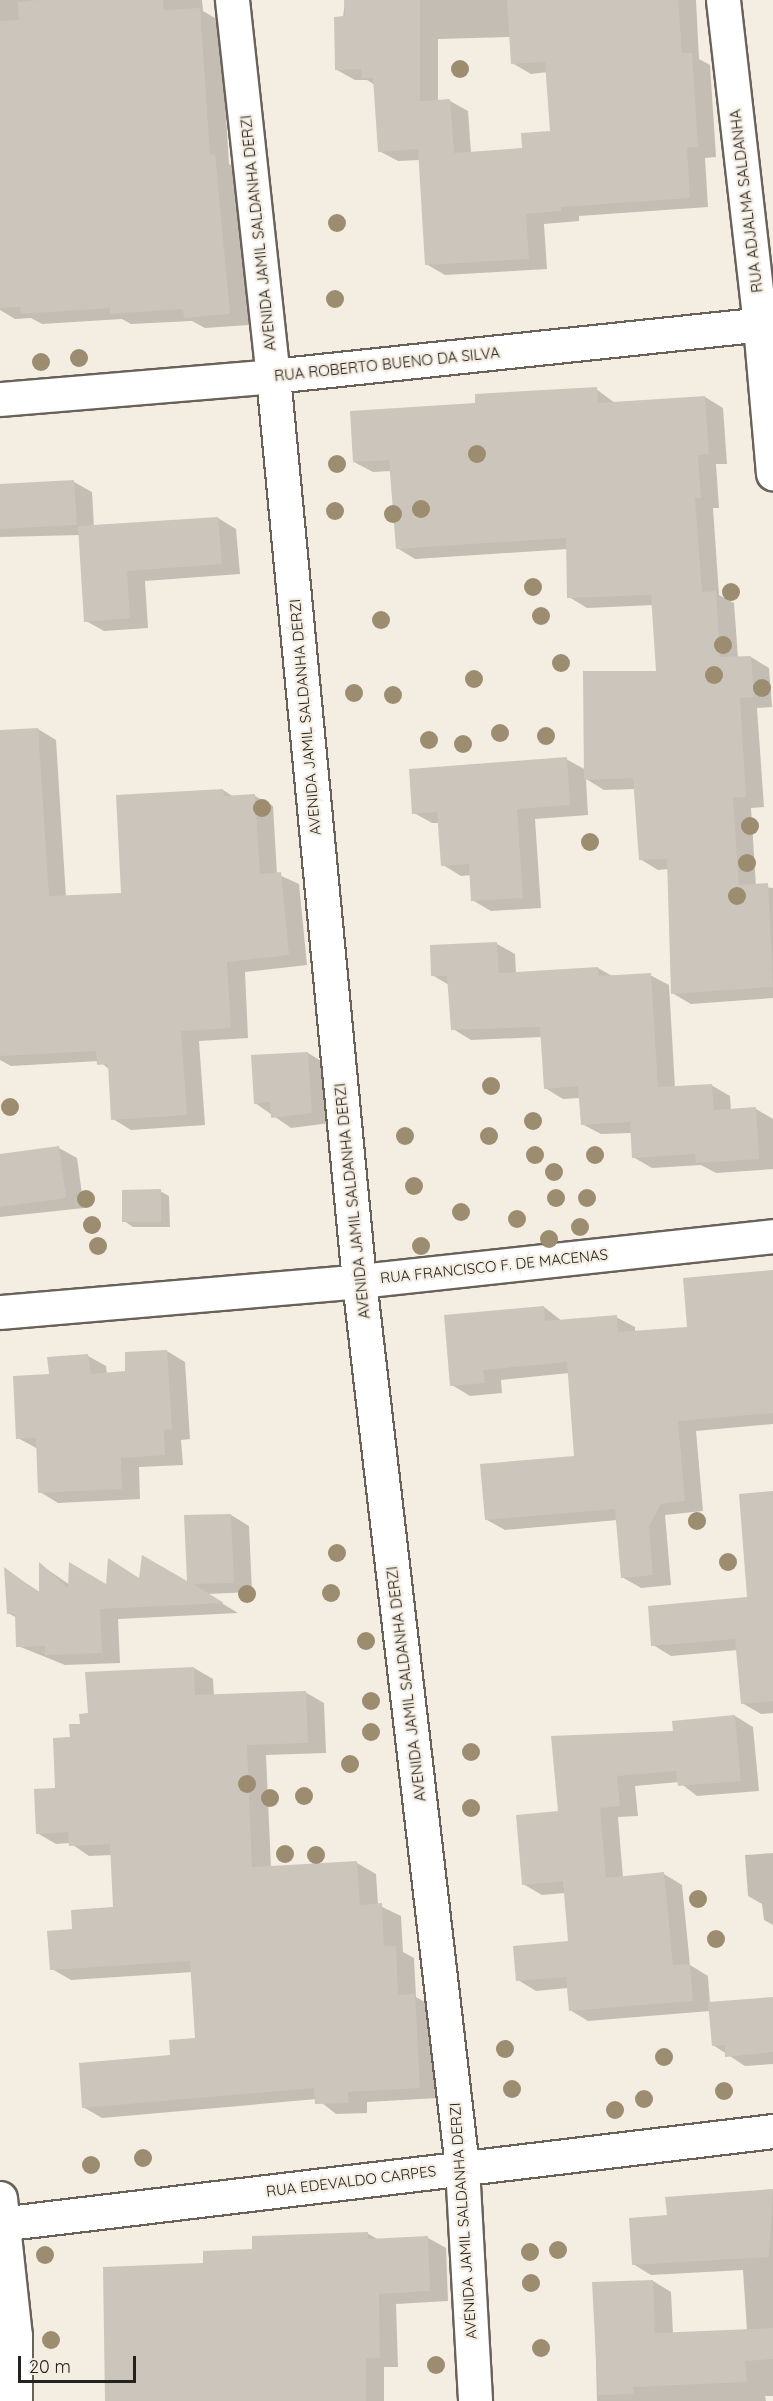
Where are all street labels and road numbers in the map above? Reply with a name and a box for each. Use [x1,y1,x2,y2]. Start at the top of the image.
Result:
street label: RUA ADJALMA SALDANHA [726,108,766,294]
street label: AVENIDA JAMIL SALDANHA DERZI [237,114,279,352]
street label: RUA ROBERTO BUENO DA SILVA [273,343,501,385]
street label: AVENIDA JAMIL SALDANHA DERZI [286,598,324,836]
street label: AVENIDA JAMIL SALDANHA DERZI [331,1082,373,1320]
street label: RUA FRANCISCO F. DE MACENAS [379,1245,609,1287]
street label: AVENIDA JAMIL SALDANHA DERZI [383,1565,429,1803]
street label: AVENIDA JAMIL SALDANHA DERZI [446,2102,480,2340]
street label: RUA EDEVALDO CARPES [265,2162,437,2200]

